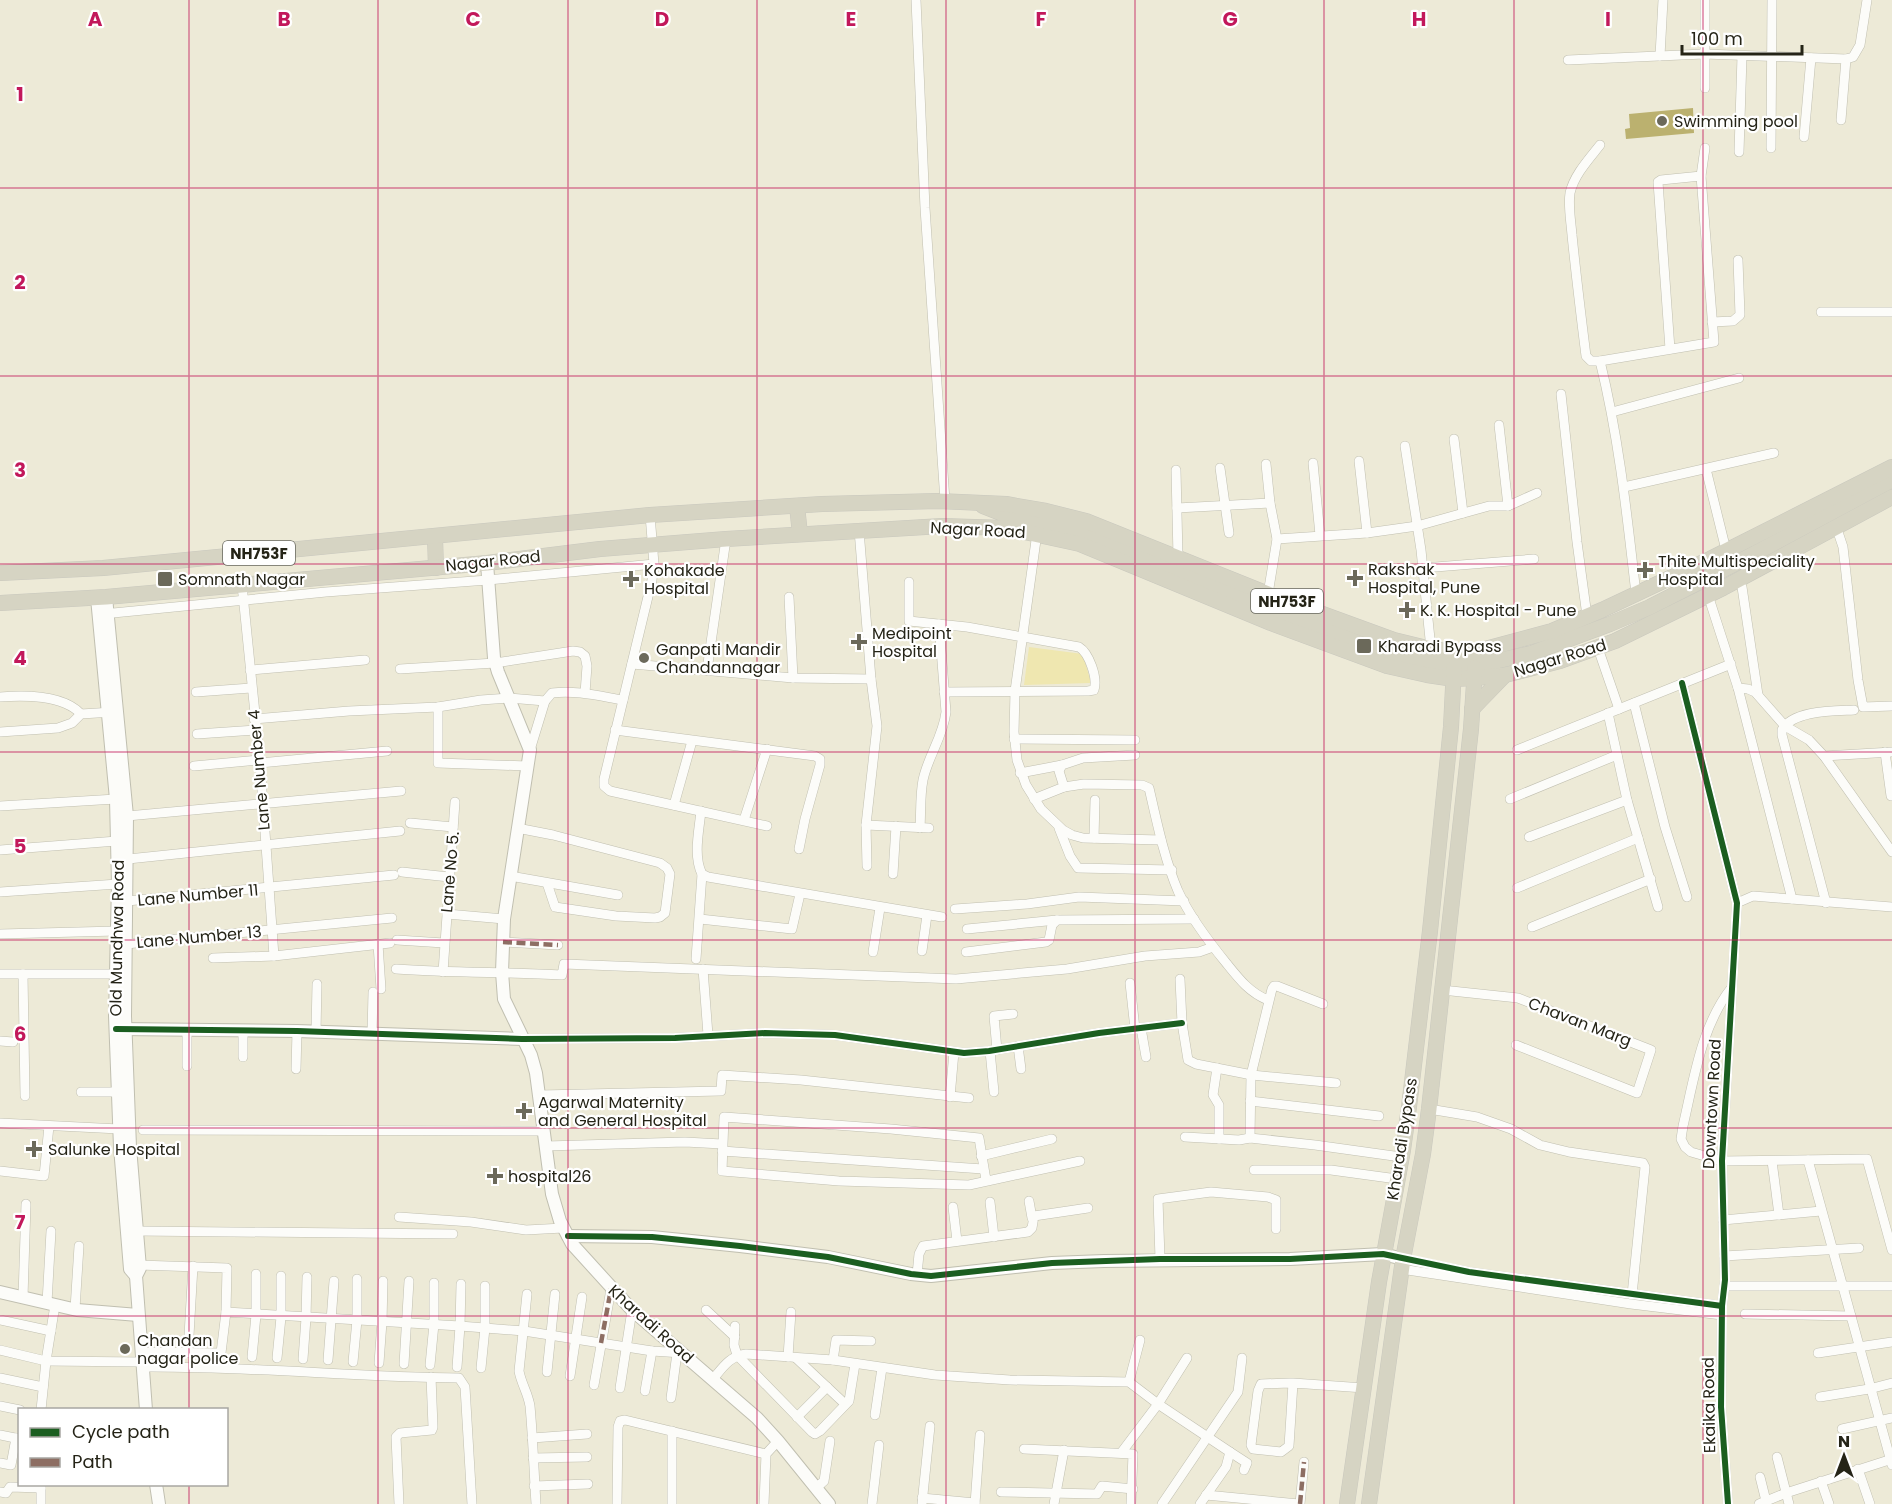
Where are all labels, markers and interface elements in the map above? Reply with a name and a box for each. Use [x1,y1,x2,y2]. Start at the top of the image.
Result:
text: A [88,5,103,33]
text: B [277,5,291,33]
text: C [465,5,481,33]
text: D [655,5,669,33]
text: E [846,5,856,33]
text: F [1036,5,1047,33]
text: G [1222,5,1238,33]
text: H [1412,5,1426,33]
text: I [1605,5,1611,33]
scale bar [1682,18,1802,56]
text: 100 m [1691,26,1743,51]
text: 1 [16,80,24,108]
place label: Swimming pool [1674,110,1798,133]
marker: Swimming pool [1655,114,1669,128]
text: 2 [14,268,26,296]
text: 3 [14,456,26,484]
street label: Nagar Road [930,516,1026,544]
road number: NH753F [223,541,295,565]
street label: Nagar Road [444,545,542,577]
place label: Thite Multispeciality Hospital [1658,550,1815,591]
place label: Rakshak Hospital, Pune [1368,558,1480,599]
place label: Kohakade Hospital [644,559,725,600]
marker: Thite Multispeciality Hospital [1636,561,1654,579]
place label: Somnath Nagar [178,568,305,591]
marker: Rakshak Hospital, Pune [1346,569,1364,587]
marker: Somnath Nagar [156,570,174,588]
marker: Kohakade Hospital [622,570,640,588]
road number: NH753F [1251,589,1323,613]
place label: K. K. Hospital - Pune [1420,599,1577,622]
marker: K. K. Hospital - Pune [1398,601,1416,619]
place label: Medipoint Hospital [872,622,952,663]
marker: Medipoint Hospital [850,633,868,651]
street label: Nagar Road [1511,633,1609,683]
place label: Kharadi Bypass [1378,635,1502,658]
marker: Kharadi Bypass [1355,637,1373,655]
place label: Ganpati Mandir Chandannagar [656,638,781,679]
text: 4 [13,644,27,672]
marker: Ganpati Mandir Chandannagar [637,651,651,665]
street label: Lane Number 4 [242,709,276,831]
street label: Lane No 5. [435,830,465,914]
text: 5 [14,832,27,860]
street label: Old Mundhwa Road [104,859,130,1017]
street label: Lane Number 11 [137,878,259,912]
street label: Lane Number 13 [135,920,263,954]
street label: Chavan Marg [1525,992,1635,1052]
text: 6 [14,1020,26,1048]
street label: Downtown Road [1697,1038,1727,1170]
street label: Kharadi Bypass [1381,1076,1423,1202]
place label: Agarwal Maternity and General Hospital [538,1091,707,1132]
marker: Agarwal Maternity and General Hospital [515,1102,533,1120]
place label: Salunke Hospital [48,1138,180,1161]
marker: Salunke Hospital [25,1140,43,1158]
place label: hospital26 [508,1165,592,1188]
marker: hospital26 [486,1167,504,1185]
text: 7 [15,1208,26,1236]
street label: Kharadi Road [603,1279,699,1369]
place label: Chandan nagar police [137,1329,239,1370]
marker: Chandan nagar police [118,1342,132,1356]
street label: Ekaika Road [1697,1357,1721,1453]
legend [18,1408,228,1486]
text: Cycle path [72,1419,170,1444]
north arrow [1814,1426,1874,1486]
text: N [1838,1430,1850,1453]
text: Path [72,1449,113,1474]

